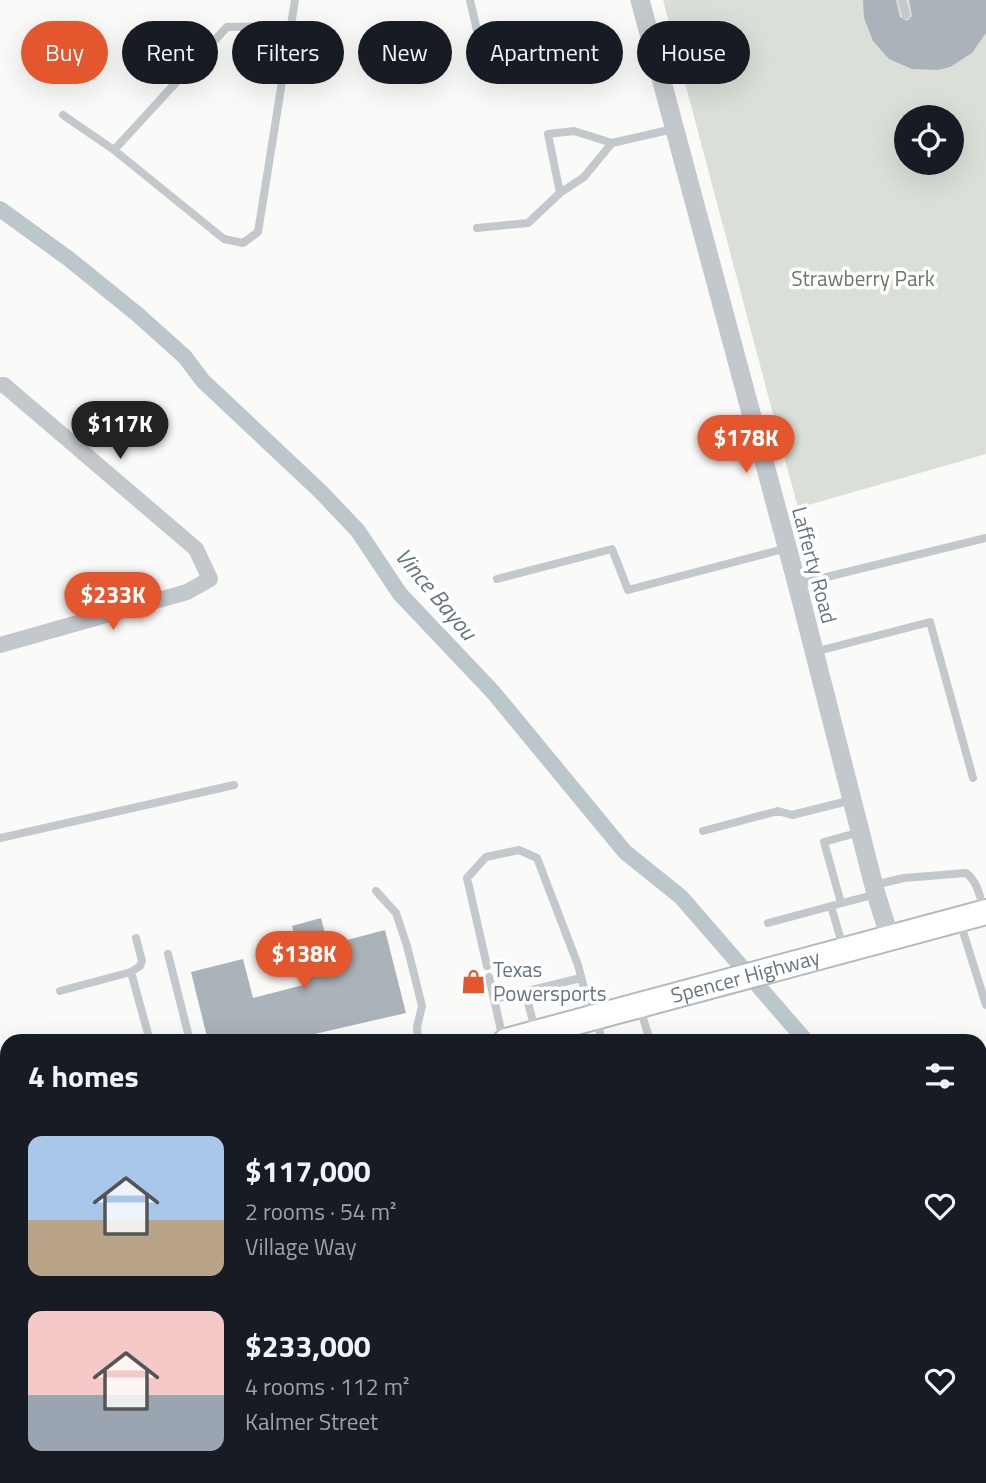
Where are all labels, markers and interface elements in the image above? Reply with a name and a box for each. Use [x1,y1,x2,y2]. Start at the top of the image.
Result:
chip: Buy [21,21,108,84]
chip: Rent [122,21,218,84]
chip: Filters [232,21,344,84]
chip: New [358,21,452,84]
chip: Apartment [466,21,623,84]
chip: House [637,21,750,84]
map controls [894,105,964,175]
button: locate [894,105,964,175]
park label: Strawberry Park [791,262,935,294]
pin: $117K [71,402,169,461]
text: $117K [87,406,153,441]
pin: $178K [697,416,795,475]
text: $178K [713,420,779,455]
street label: Lafferty Road [784,503,846,627]
water label: Vince Bayou [387,540,487,649]
pin: $233K [64,572,162,632]
text: $233K [80,577,146,612]
pin: $138K [255,932,353,991]
text: $138K [271,936,337,971]
street label: Spencer Highway [667,940,823,1011]
place label: Texas Powersports [493,953,606,1009]
shop icon: Texas Powersports [459,968,487,996]
text: 4 homes [28,1053,139,1099]
icon: filters [921,1057,959,1095]
text: $117,000 [245,1148,371,1194]
icon: home [84,1164,168,1248]
icon: heart [921,1187,959,1225]
text: 2 rooms · 54 m² [245,1194,396,1229]
text: Village Way [245,1229,357,1264]
text: $233,000 [245,1323,371,1369]
icon: home [84,1339,168,1423]
icon: heart [921,1362,959,1400]
text: 4 rooms · 112 m² [245,1369,409,1404]
text: Kalmer Street [245,1404,378,1439]

